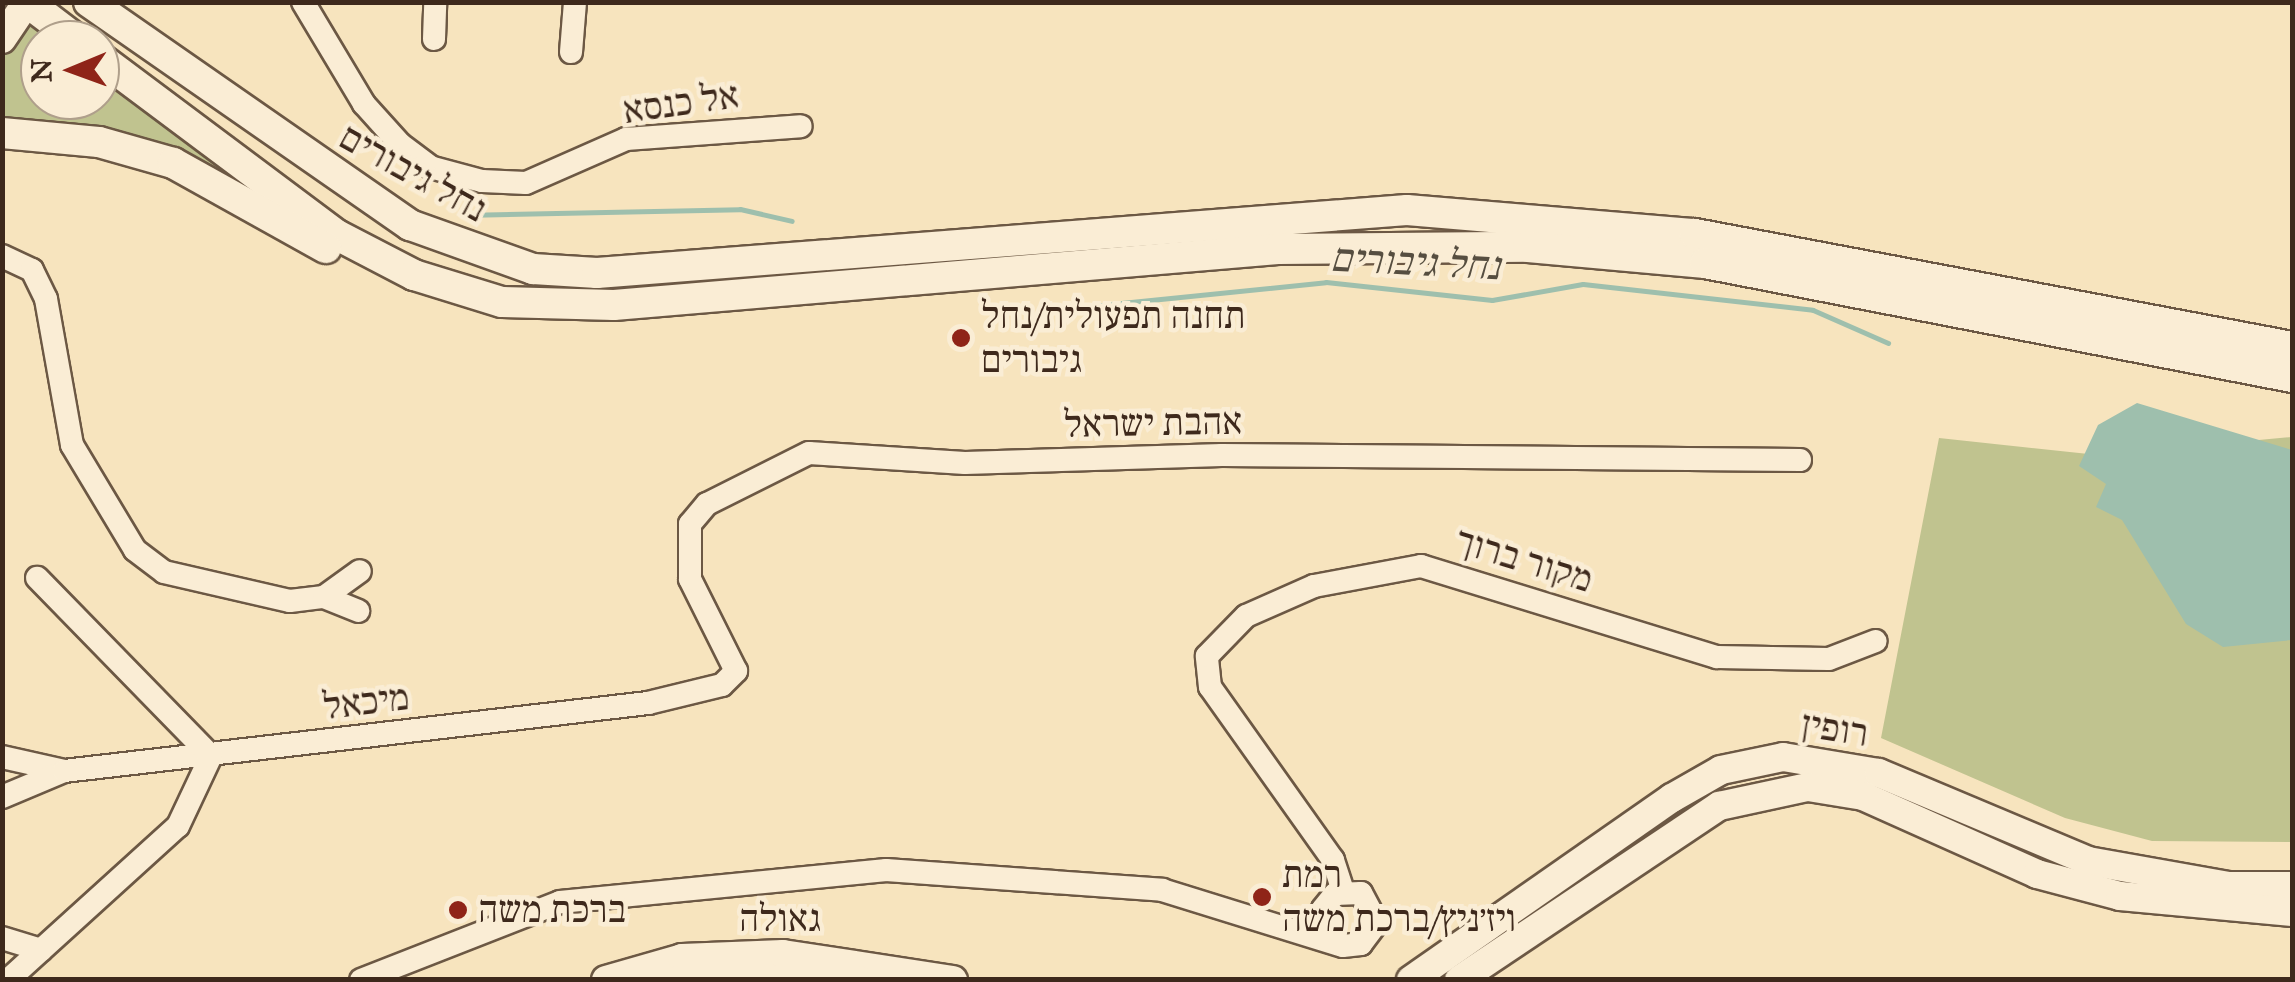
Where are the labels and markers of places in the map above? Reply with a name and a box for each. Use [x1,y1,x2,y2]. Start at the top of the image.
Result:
place label: תחנה תפעולית/נחל גיבורים [981,293,1246,382]
marker: תחנה תפעולית/נחל גיבורים [950,327,972,349]
place label: רמת ויז׳ניץ/ברכת משה [1282,852,1516,942]
marker: רמת ויז׳ניץ/ברכת משה [1251,886,1273,908]
place label: ברכת משה [478,887,626,933]
marker: ברכת משה [447,899,469,921]

